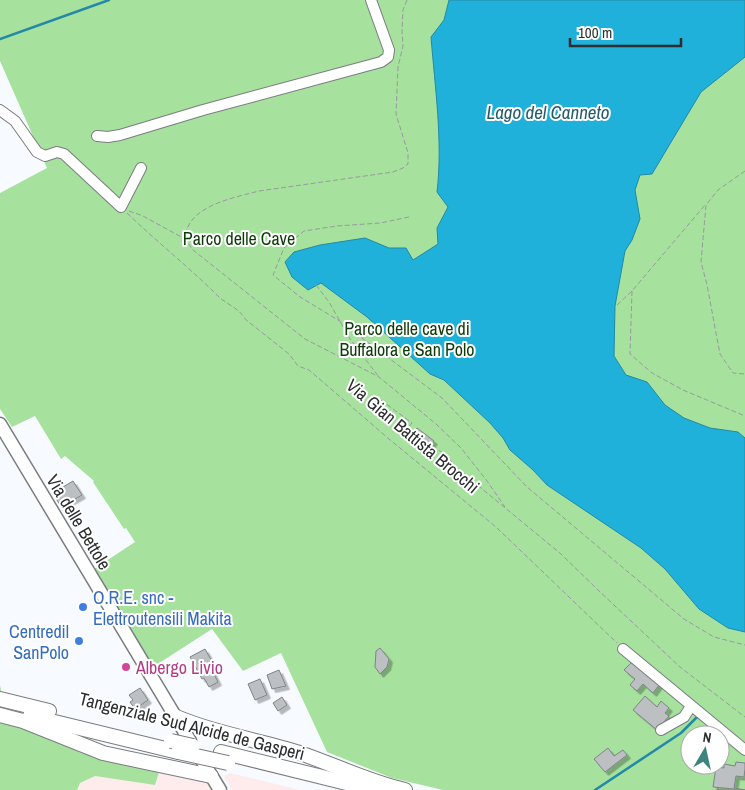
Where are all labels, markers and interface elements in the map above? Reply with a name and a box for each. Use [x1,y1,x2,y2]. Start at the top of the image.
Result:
scale bar [570,15,681,47]
text: 100 m [578,22,612,43]
water label: Lago del Canneto [486,99,610,125]
park label: Parco delle Cave [183,226,295,251]
park label: Parco delle cave di Buffalora e San Polo [339,316,475,362]
street label: Via Gian Battista Brocchi [341,373,485,499]
street label: Via delle Bettole [41,470,117,574]
place label: O.R.E. snc - Elettroutensili Makita [93,585,232,631]
marker: O.R.E. snc - Elettroutensili Makita [77,601,89,613]
place label: Centredil SanPolo [9,619,69,665]
marker: Centredil SanPolo [73,635,85,647]
place label: Albergo Livio [135,655,223,680]
marker: Albergo Livio [120,661,132,673]
street label: Tangenziale Sud Alcide de Gasperi [77,686,307,766]
north arrow [680,725,730,775]
text: N [702,728,713,747]

